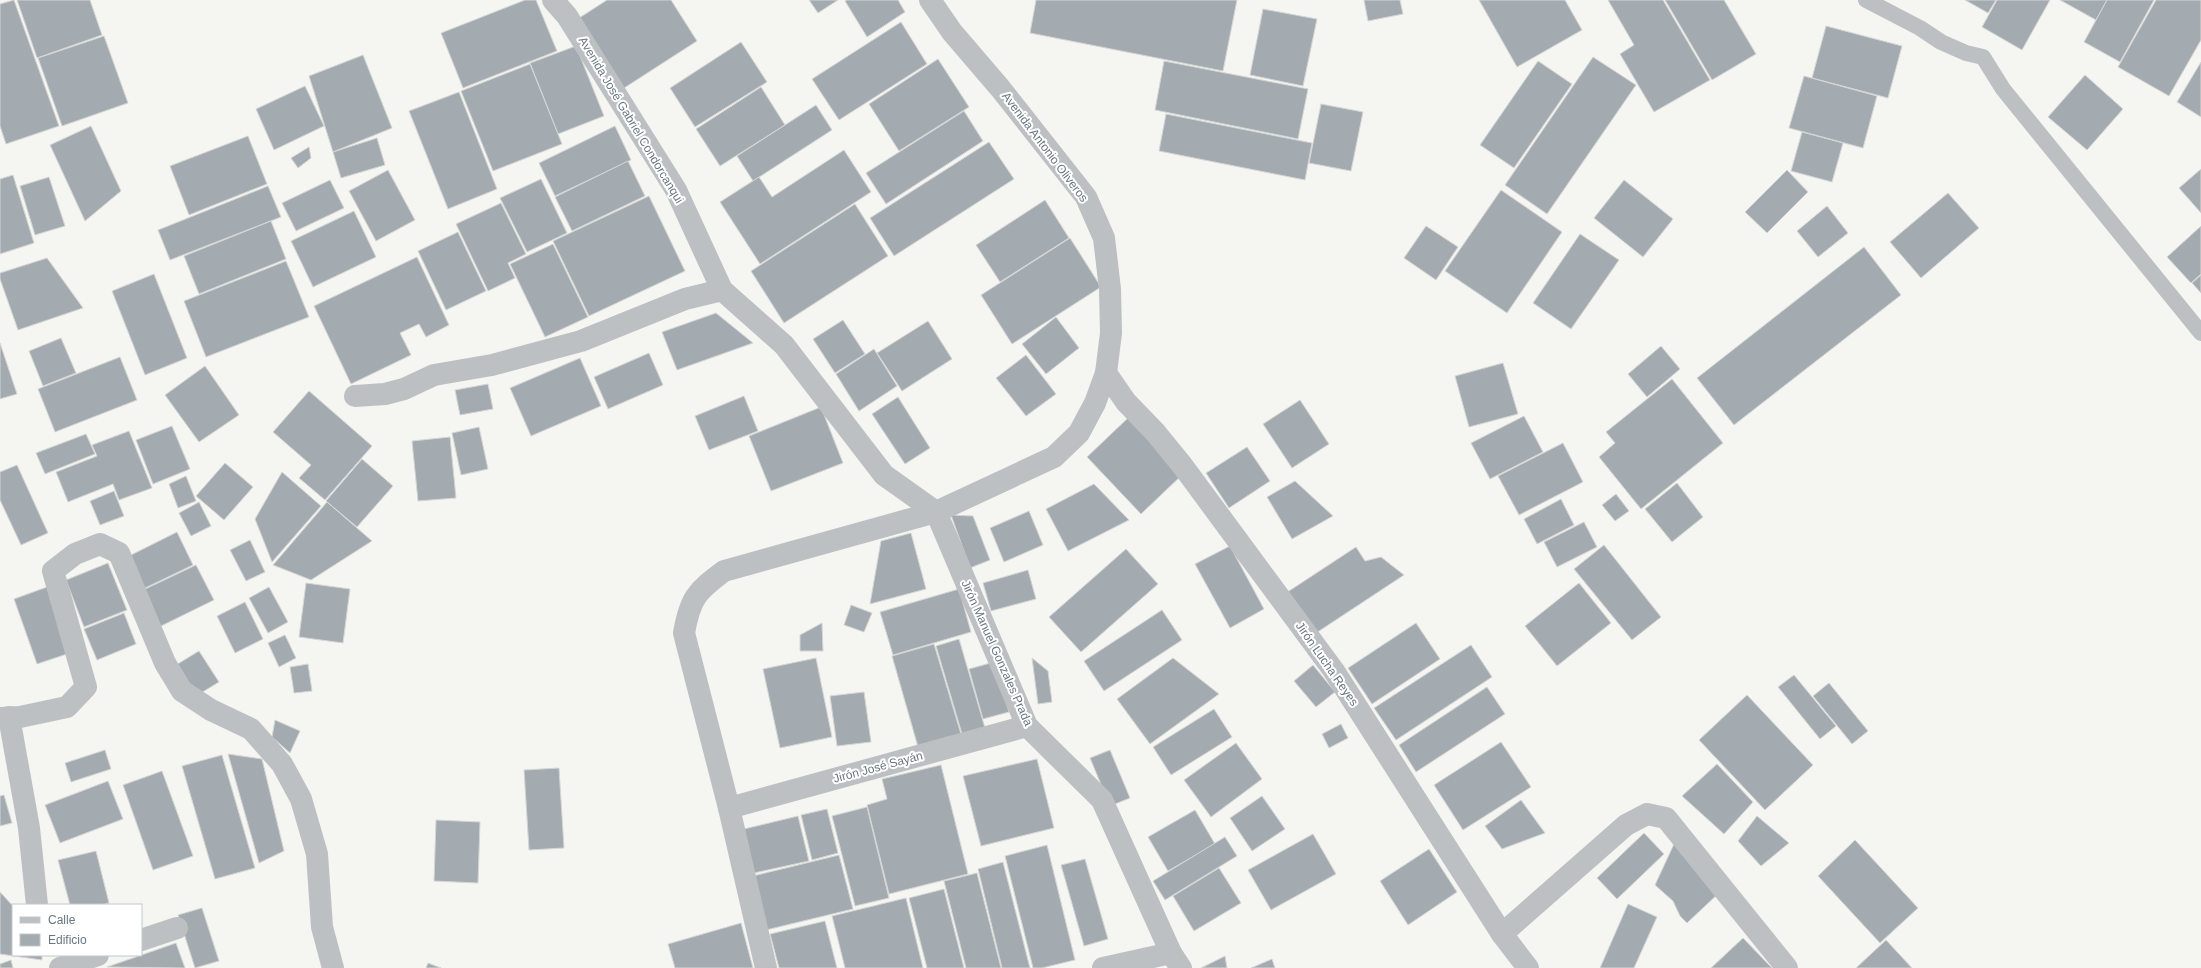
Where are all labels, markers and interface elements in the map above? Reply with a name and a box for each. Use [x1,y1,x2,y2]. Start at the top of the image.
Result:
street label: Avenida José Gabriel Condorcanqui [576,34,686,206]
street label: Avenida Antonio Oliveros [999,89,1091,205]
street label: Jirón Manuel Gonzales Prada [958,578,1036,728]
street label: Jirón Lucha Reyes [1293,619,1361,709]
street label: Jirón José Sayán [832,748,924,786]
legend [12,904,142,956]
text: Calle [48,913,76,927]
text: Edificio [48,933,87,947]

